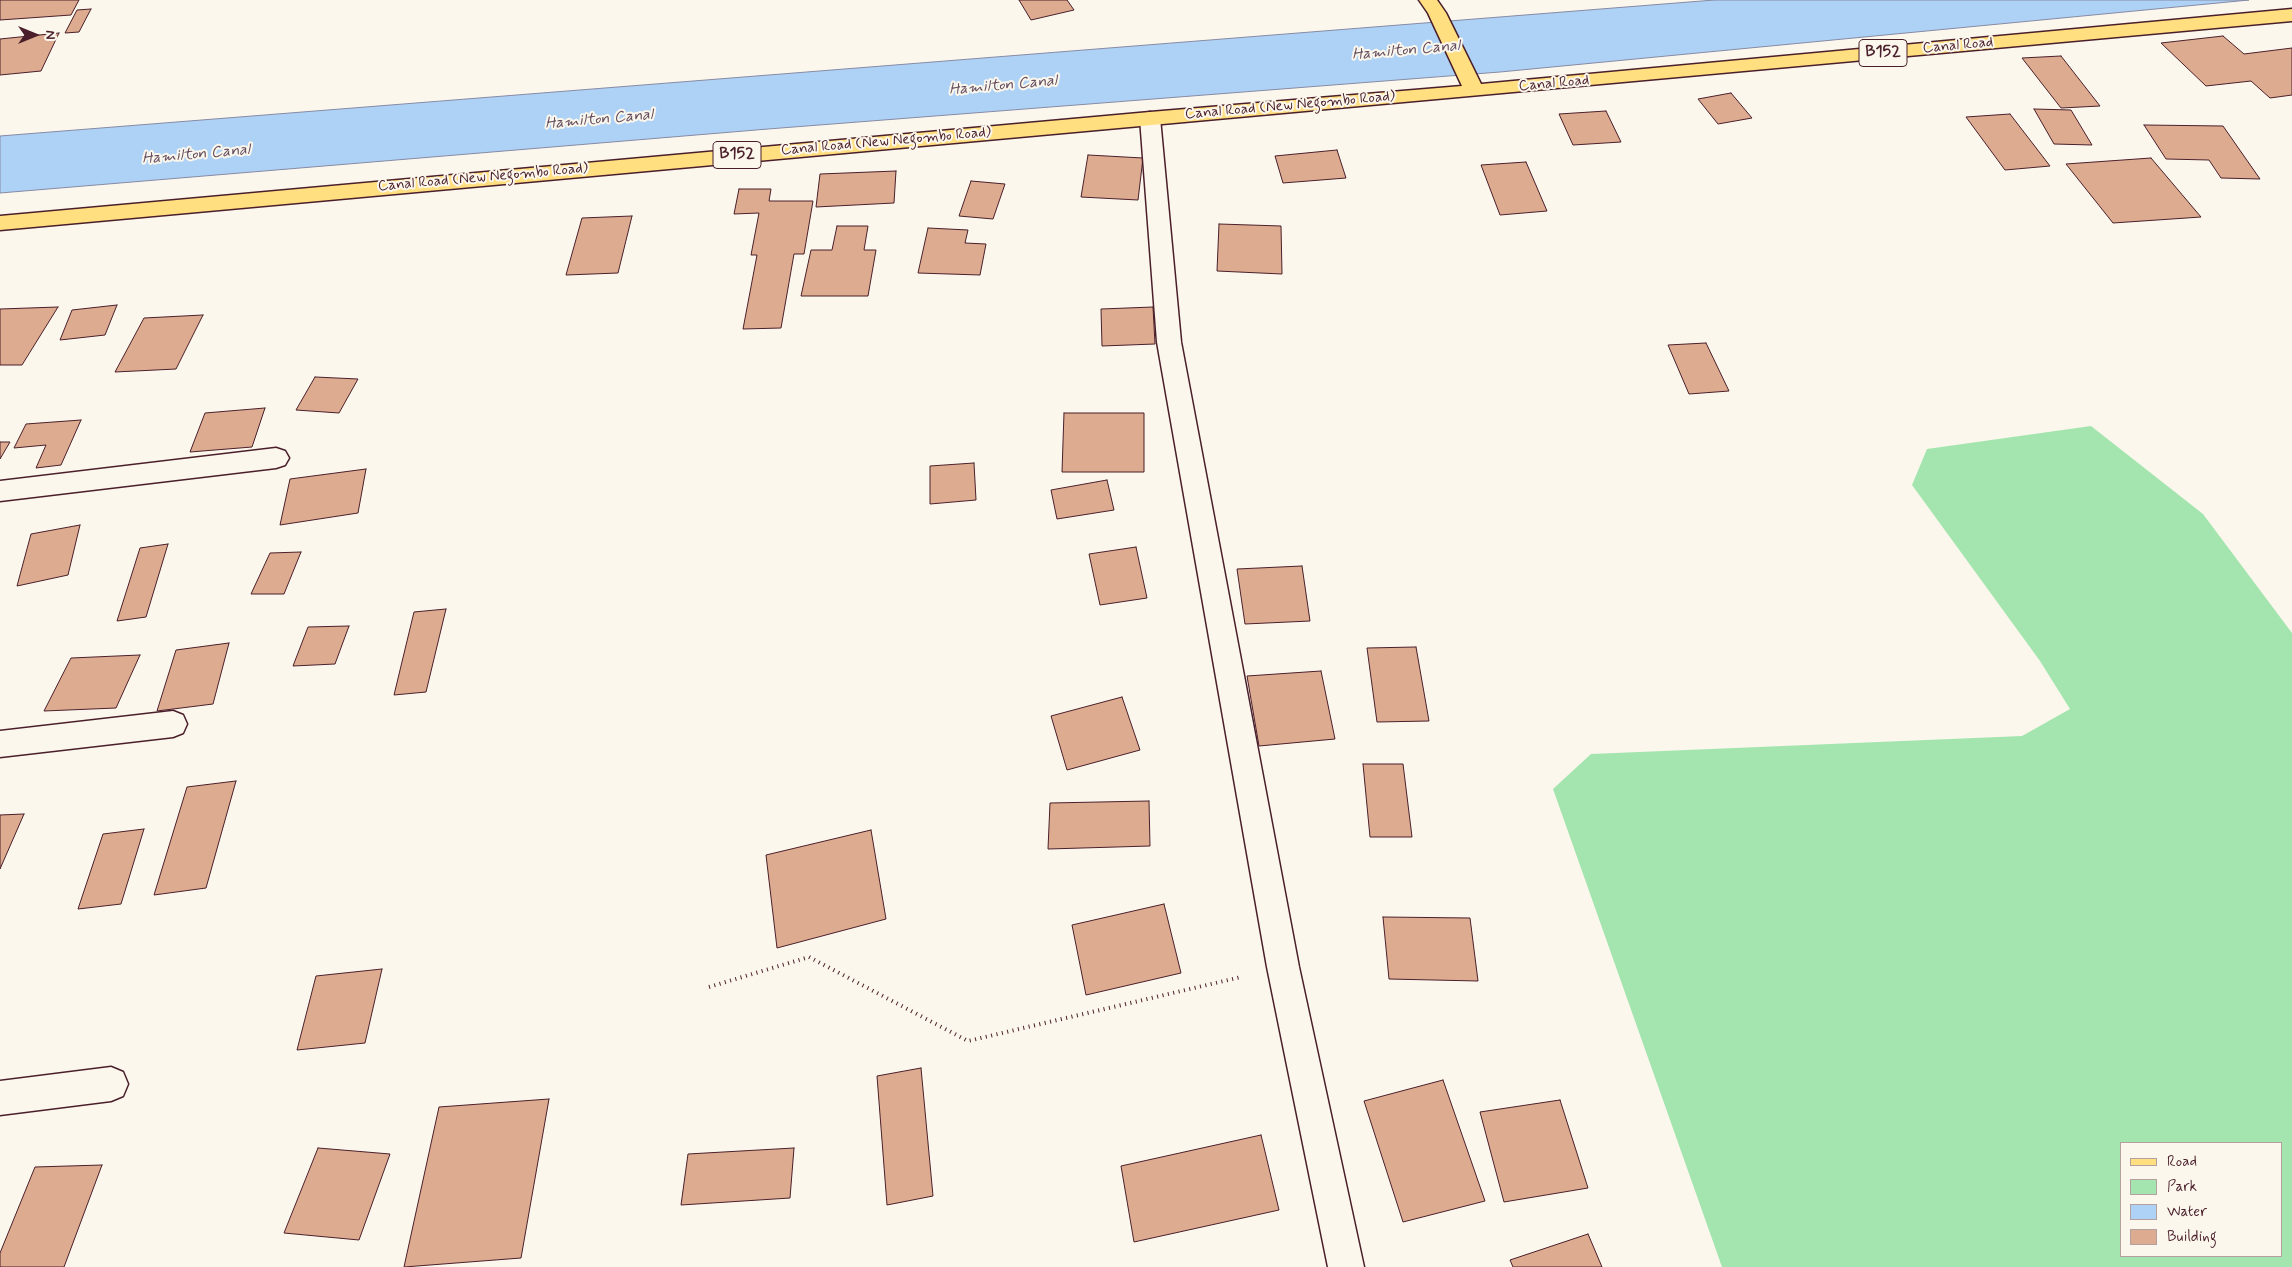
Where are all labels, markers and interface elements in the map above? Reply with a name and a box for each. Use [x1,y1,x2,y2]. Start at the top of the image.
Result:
north arrow [10,10,60,60]
text: N [41,30,59,40]
street label: Canal Road [1922,34,1994,58]
water label: Hamilton Canal [1351,37,1461,65]
road number: B152 [1859,40,1907,66]
water label: Hamilton Canal [948,72,1058,100]
street label: Canal Road [1518,72,1590,96]
street label: Canal Road (New Negombo Road) [1184,88,1396,124]
water label: Hamilton Canal [544,106,654,134]
street label: Canal Road (New Negombo Road) [780,124,992,160]
water label: Hamilton Canal [141,141,251,169]
road number: B152 [713,142,761,168]
street label: Canal Road (New Negombo Road) [377,160,589,196]
legend [2120,1142,2282,1257]
text: Road [2167,1152,2197,1172]
text: Park [2167,1177,2197,1197]
text: Water [2167,1202,2207,1222]
text: Building [2167,1227,2217,1247]

